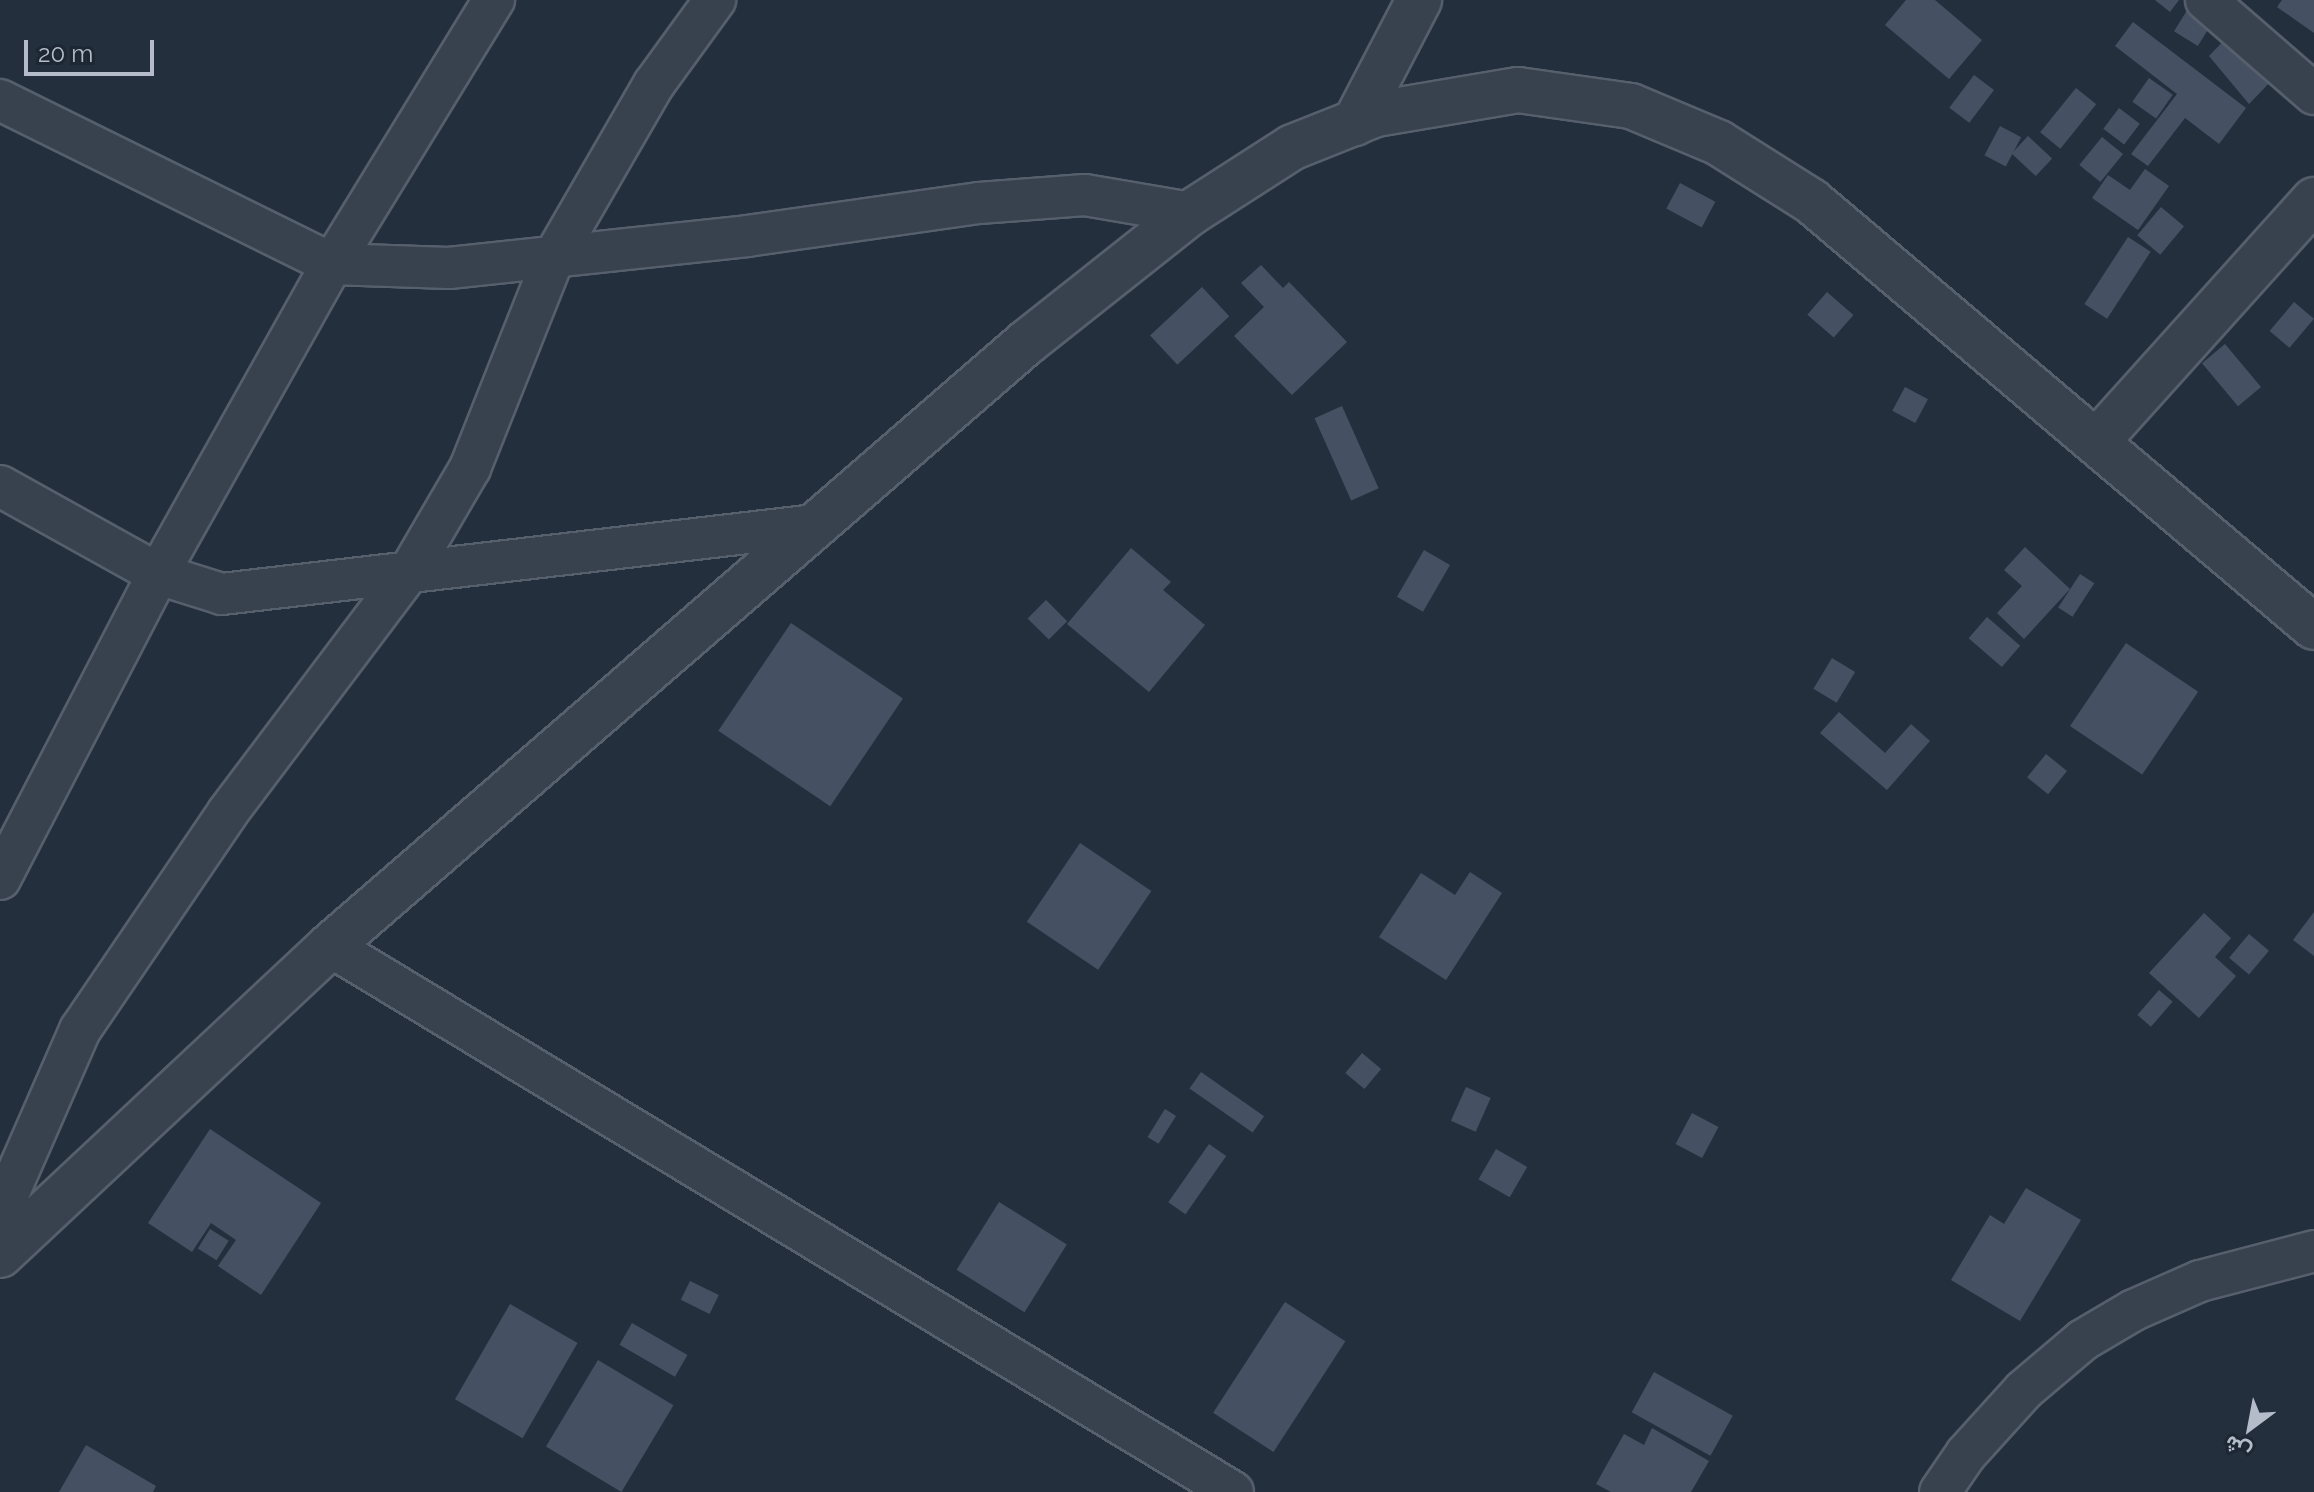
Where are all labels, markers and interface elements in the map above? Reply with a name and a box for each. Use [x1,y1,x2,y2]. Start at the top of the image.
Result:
scale bar [28,24,158,74]
text: 20 m [38,39,93,68]
north arrow [2210,1388,2290,1468]
text: ش [2219,1430,2255,1466]

